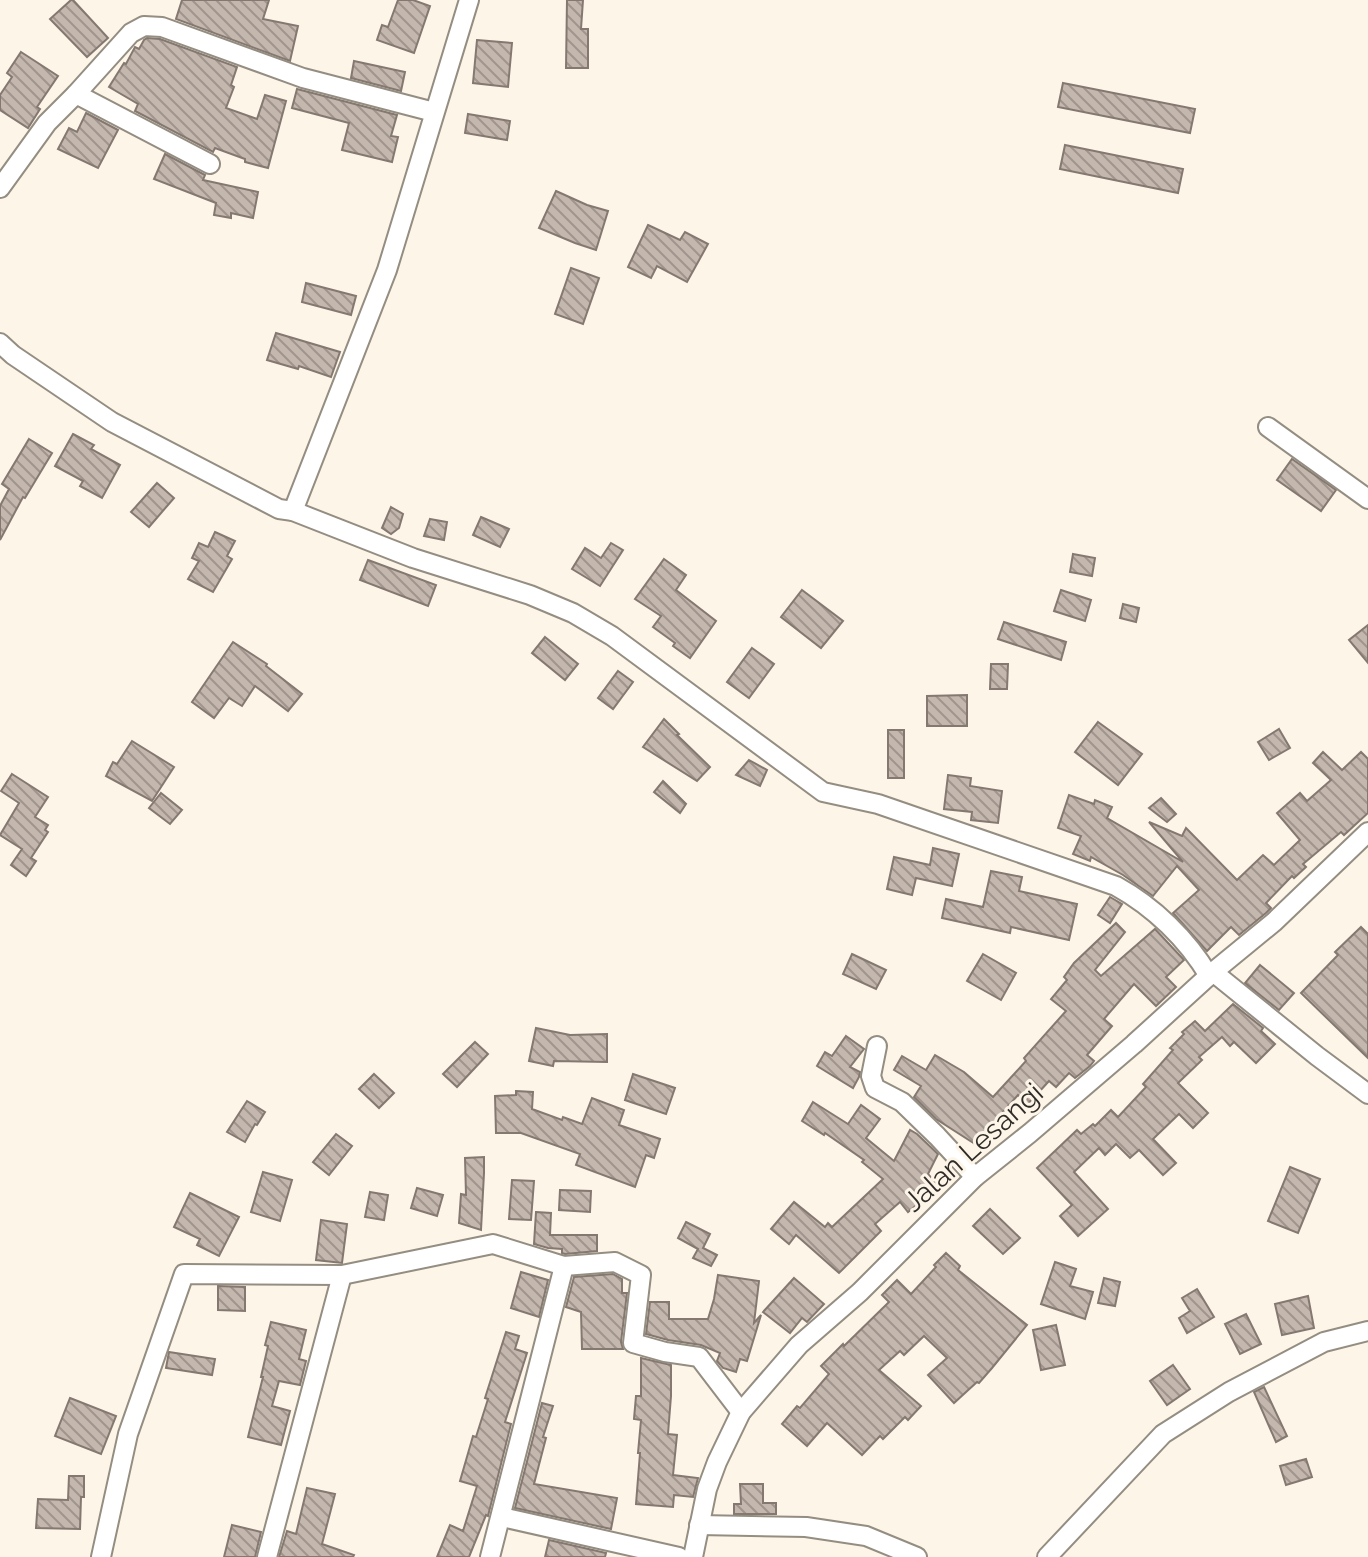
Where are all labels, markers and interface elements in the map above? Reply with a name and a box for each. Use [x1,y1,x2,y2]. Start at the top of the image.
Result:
street label: Jalan Lesangi [897,1076,1050,1218]

